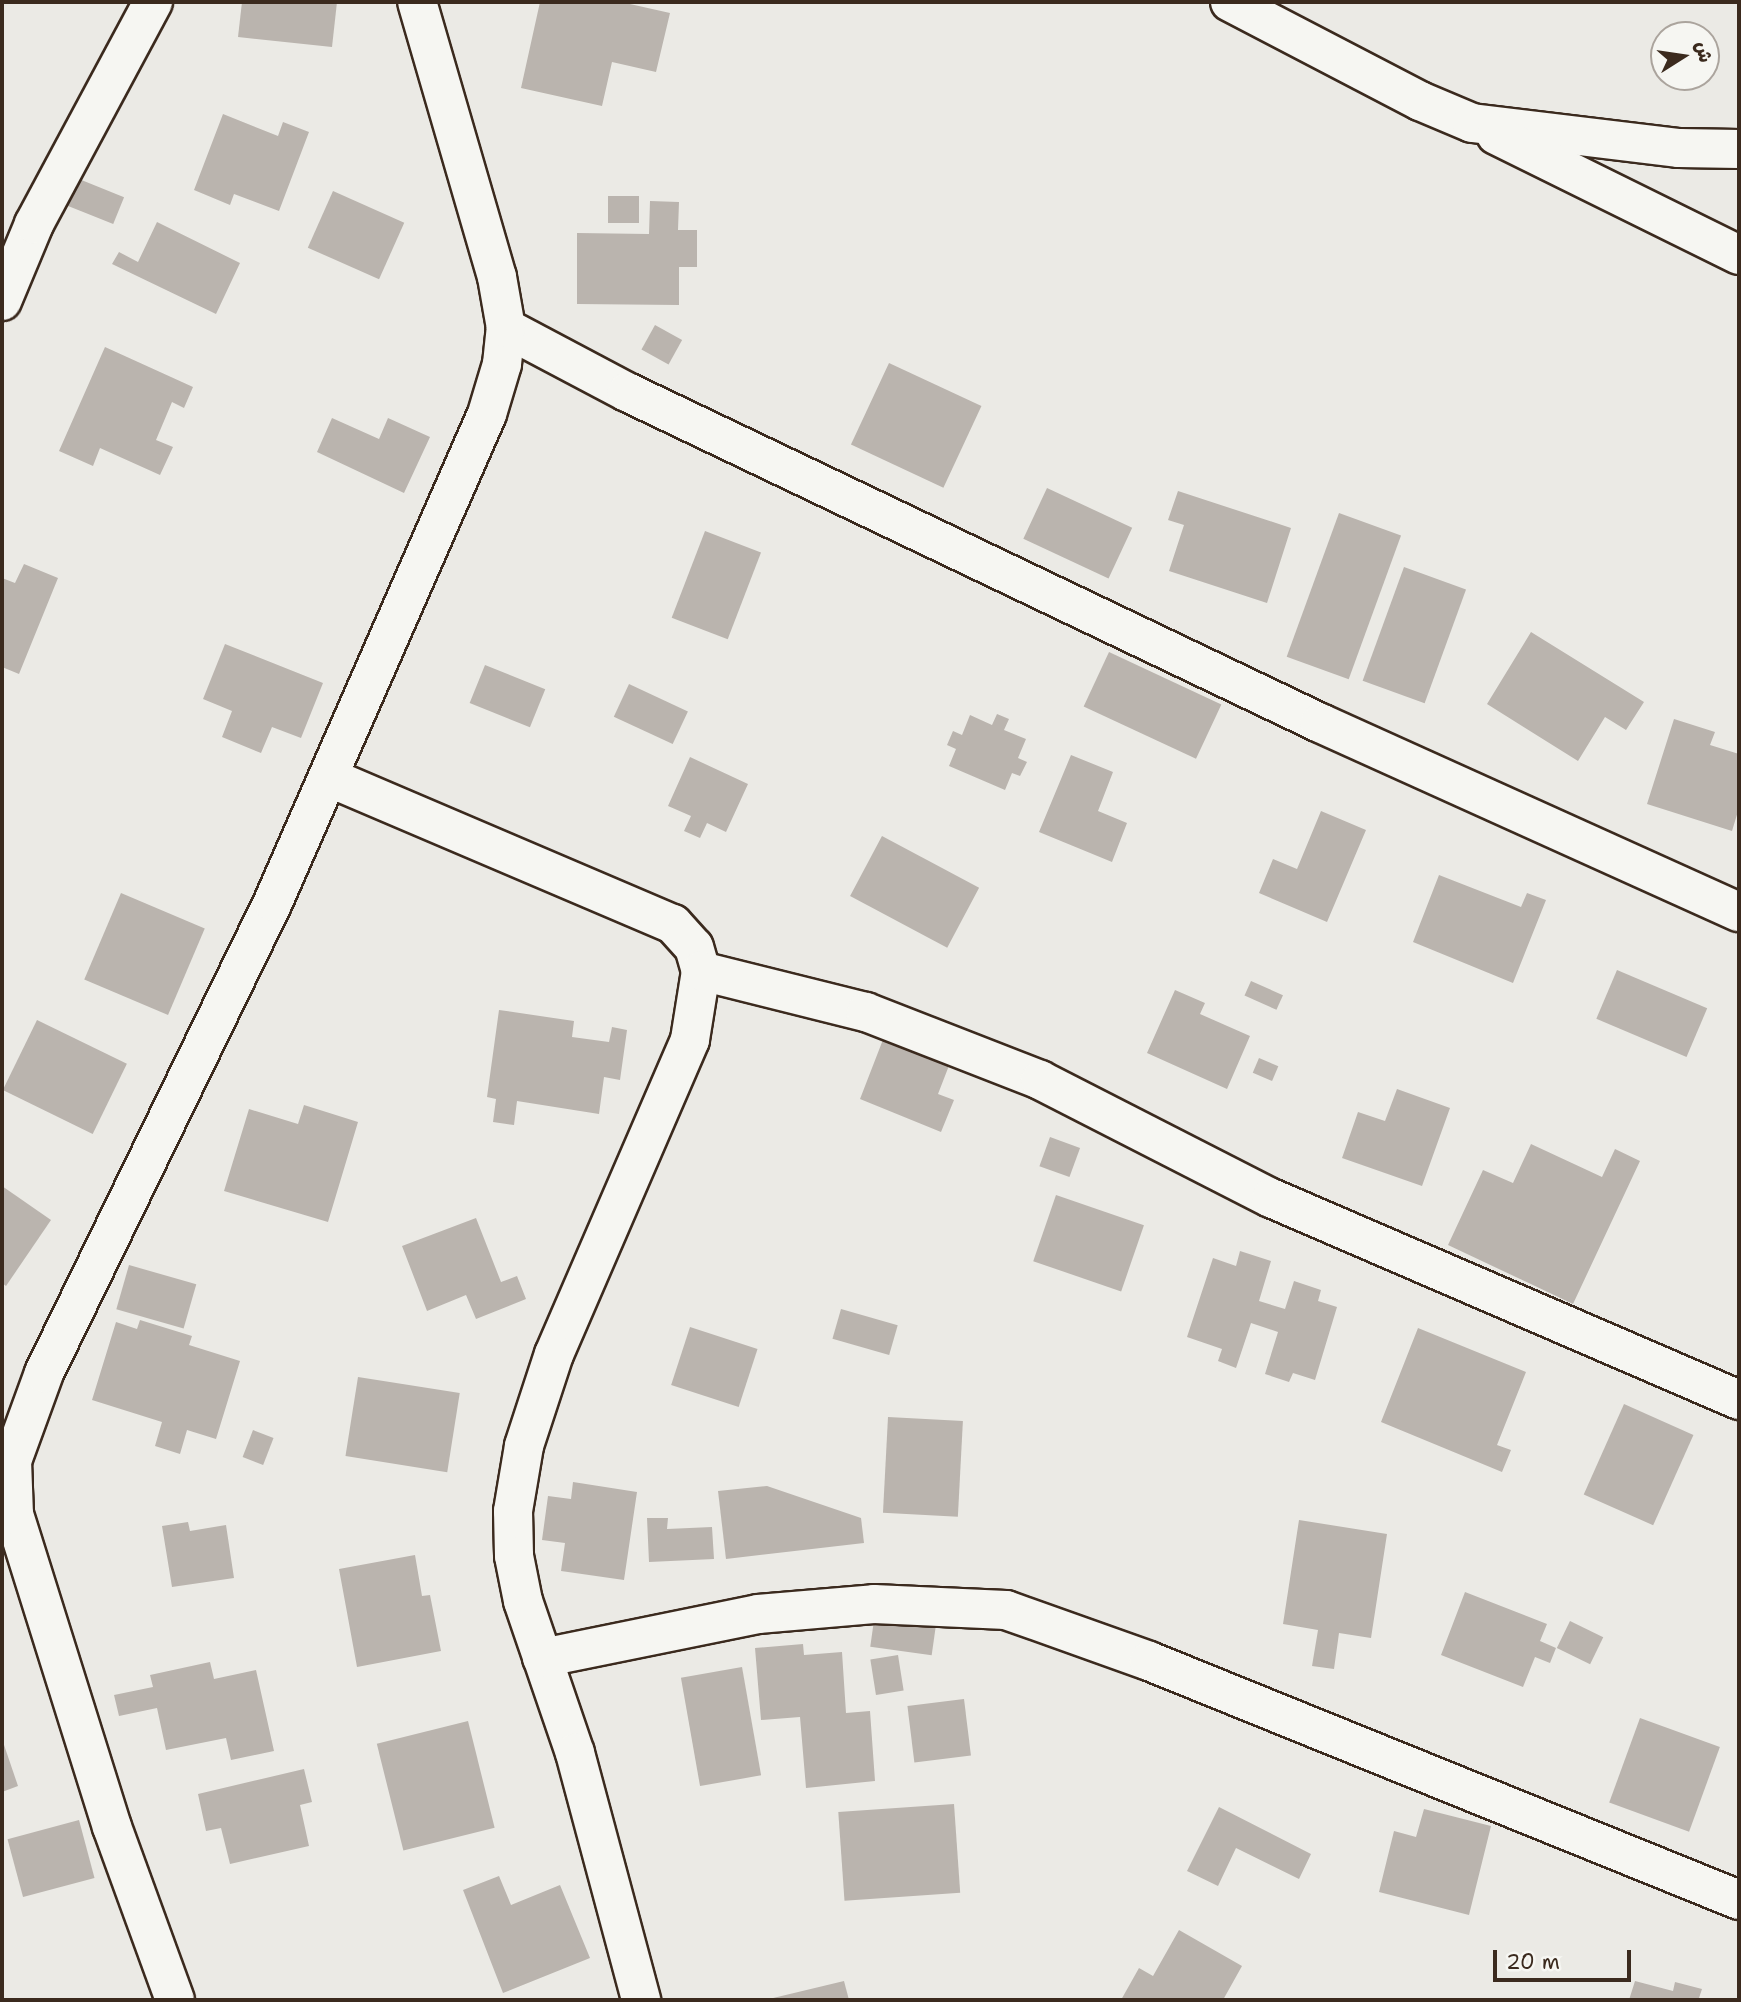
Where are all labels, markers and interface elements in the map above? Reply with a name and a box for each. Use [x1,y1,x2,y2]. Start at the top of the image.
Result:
north arrow [1650,21,1720,91]
text: ش [1690,39,1718,65]
scale bar [1496,1936,1634,1980]
text: 20 m [1506,1948,1560,1976]

